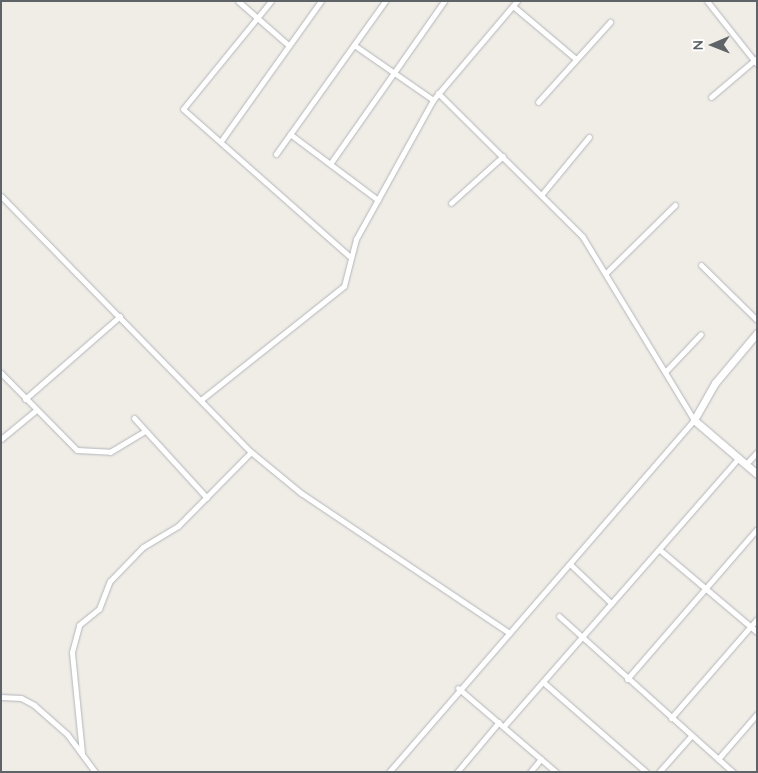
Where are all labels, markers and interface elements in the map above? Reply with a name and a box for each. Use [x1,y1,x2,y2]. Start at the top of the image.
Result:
north arrow [688,20,738,70]
text: N [689,40,707,51]

